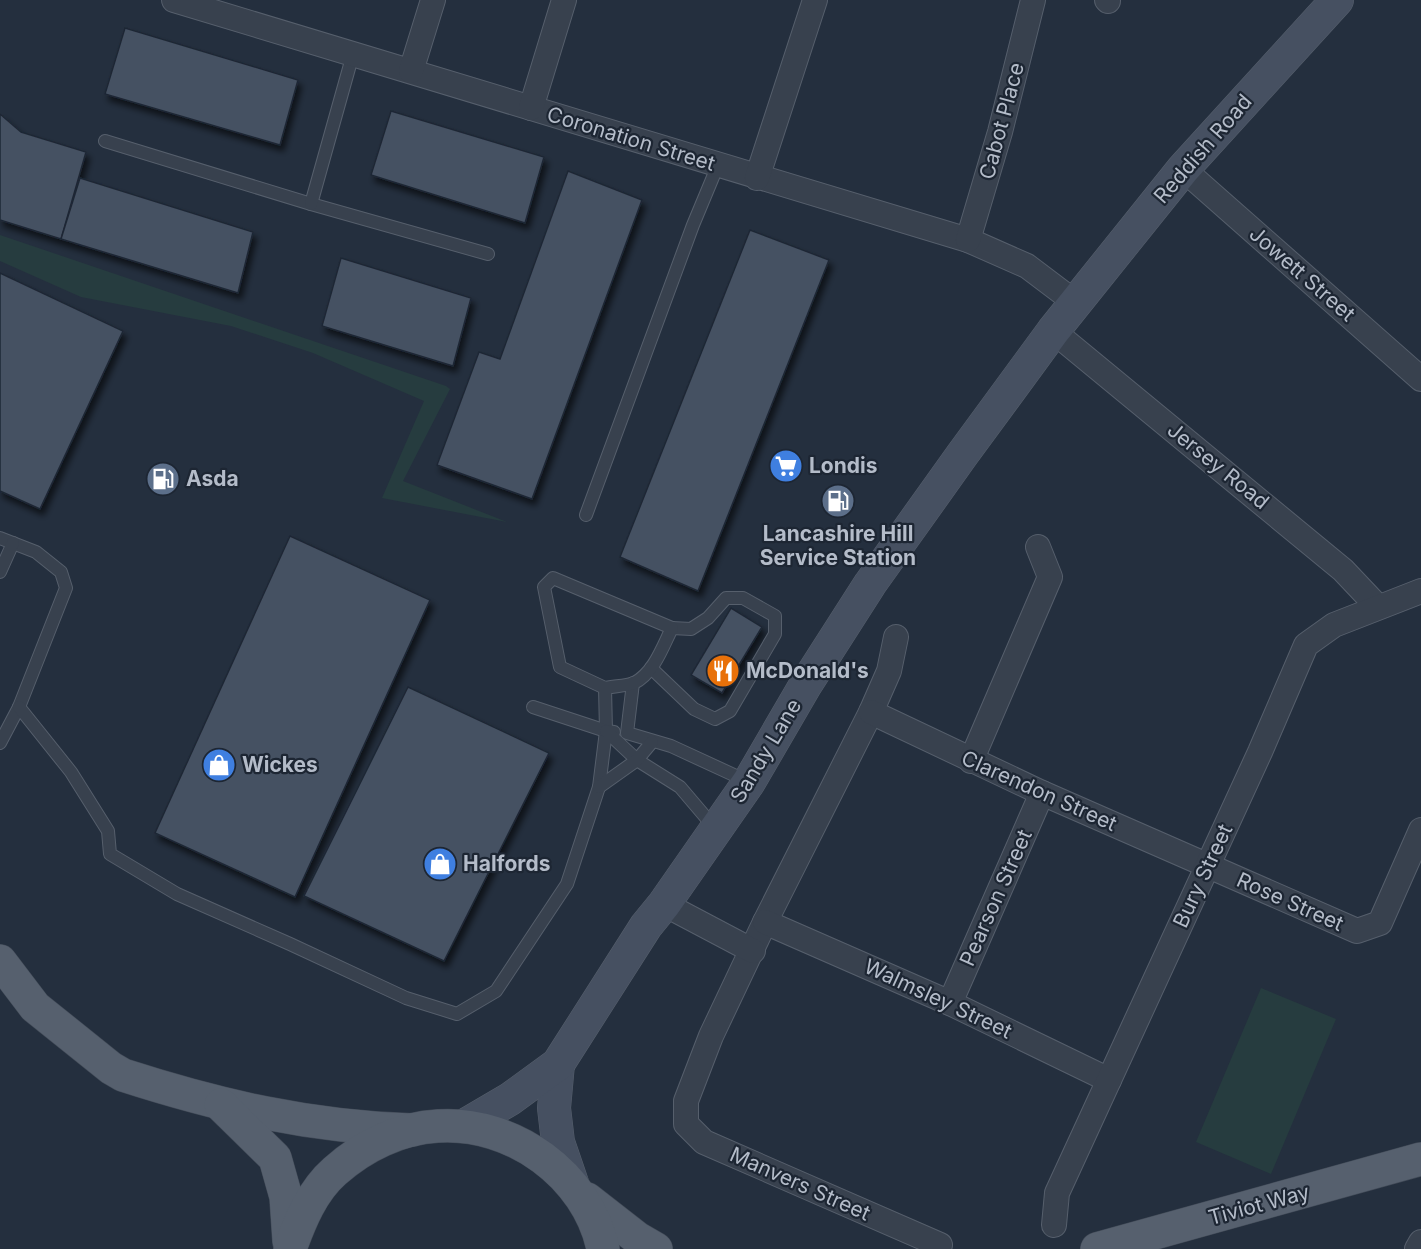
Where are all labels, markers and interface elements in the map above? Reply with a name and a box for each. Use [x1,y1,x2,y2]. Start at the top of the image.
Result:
street label: Cabot Place [974,60,1029,182]
street label: Reddish Road [1148,89,1257,208]
street label: Coronation Street [544,101,718,176]
street label: Jowett Street [1244,221,1360,326]
street label: Jersey Road [1162,417,1274,514]
supermarket icon: Londis [768,448,804,484]
place label: Londis [809,453,878,478]
fuel station icon: Asda [145,461,181,497]
place label: Asda [186,466,239,491]
fuel station icon: Lancashire Hill Service Station [820,483,856,519]
place label: Lancashire Hill Service Station [760,521,916,570]
restaurant icon: McDonald's [705,653,741,689]
place label: McDonald's [746,658,869,683]
street label: Sandy Lane [725,694,806,807]
street label: Clarendon Street [958,745,1121,836]
shop icon: Wickes [201,747,237,783]
place label: Wickes [242,752,318,777]
street label: Bury Street [1168,820,1237,932]
street label: Pearson Street [954,826,1037,970]
shop icon: Halfords [422,846,458,882]
place label: Halfords [463,851,550,876]
street label: Rose Street [1233,867,1348,936]
street label: Walmsley Street [860,953,1016,1044]
street label: Manvers Street [726,1141,874,1226]
street label: Tiviot Way [1205,1179,1312,1230]

